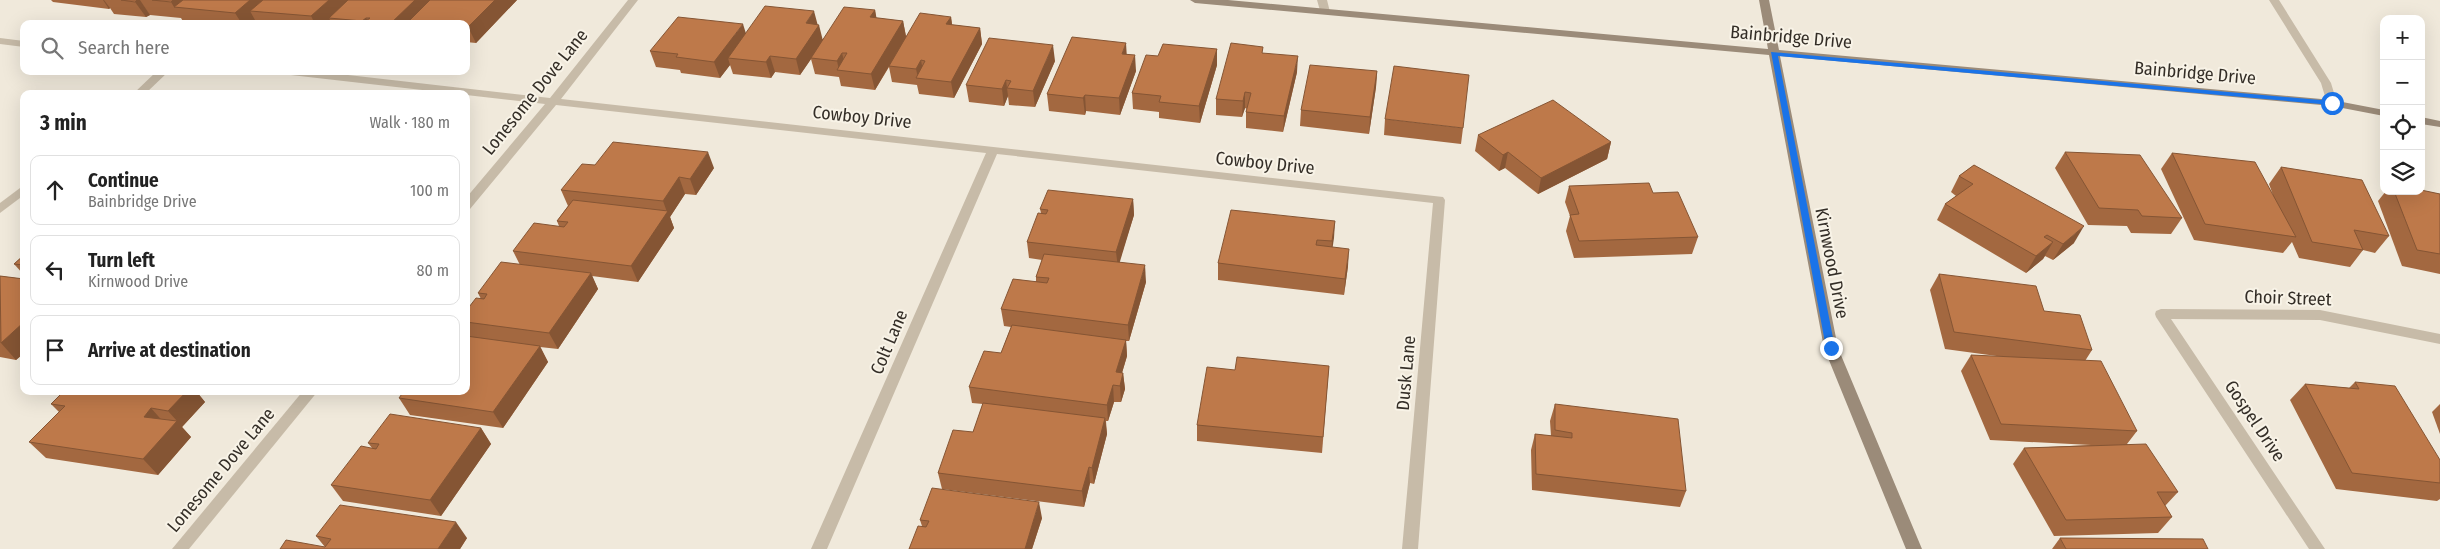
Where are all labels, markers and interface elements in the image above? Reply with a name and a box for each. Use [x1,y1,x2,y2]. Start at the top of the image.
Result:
map controls [2380,15,2425,195]
button: + [2380,15,2425,60]
search box [20,20,470,75]
street label: Bainbridge Drive [1729,21,1853,53]
street label: Lonesome Dove Lane [478,25,593,159]
icon: search [38,34,66,62]
text: Search here [78,36,170,59]
street label: Bainbridge Drive [2133,57,2257,89]
button: − [2380,60,2425,105]
route start [2321,92,2344,115]
street label: Cowboy Drive [811,101,913,133]
button: locate [2380,105,2425,150]
text: 3 min [40,110,87,136]
text: Walk · 180 m [370,113,450,132]
street label: Cowboy Drive [1214,147,1316,179]
button: layers [2380,150,2425,195]
text: Continue [88,169,159,192]
icon: ahead [41,176,69,204]
text: 100 m [410,181,449,200]
text: Bainbridge Drive [88,192,197,211]
street label: Kirnwood Drive [1810,206,1854,320]
text: Turn left [88,249,155,272]
icon: left [41,256,69,284]
text: 80 m [417,261,449,280]
text: Kirnwood Drive [88,272,188,291]
street label: Choir Street [2244,285,2332,311]
street label: Colt Lane [866,306,912,378]
street label: Dusk Lane [1392,334,1420,411]
icon: arrive [41,336,69,364]
route end [1820,337,1843,360]
text: Arrive at destination [88,339,251,362]
street label: Gospel Drive [2220,376,2290,466]
street label: Lonesome Dove Lane [163,403,279,537]

